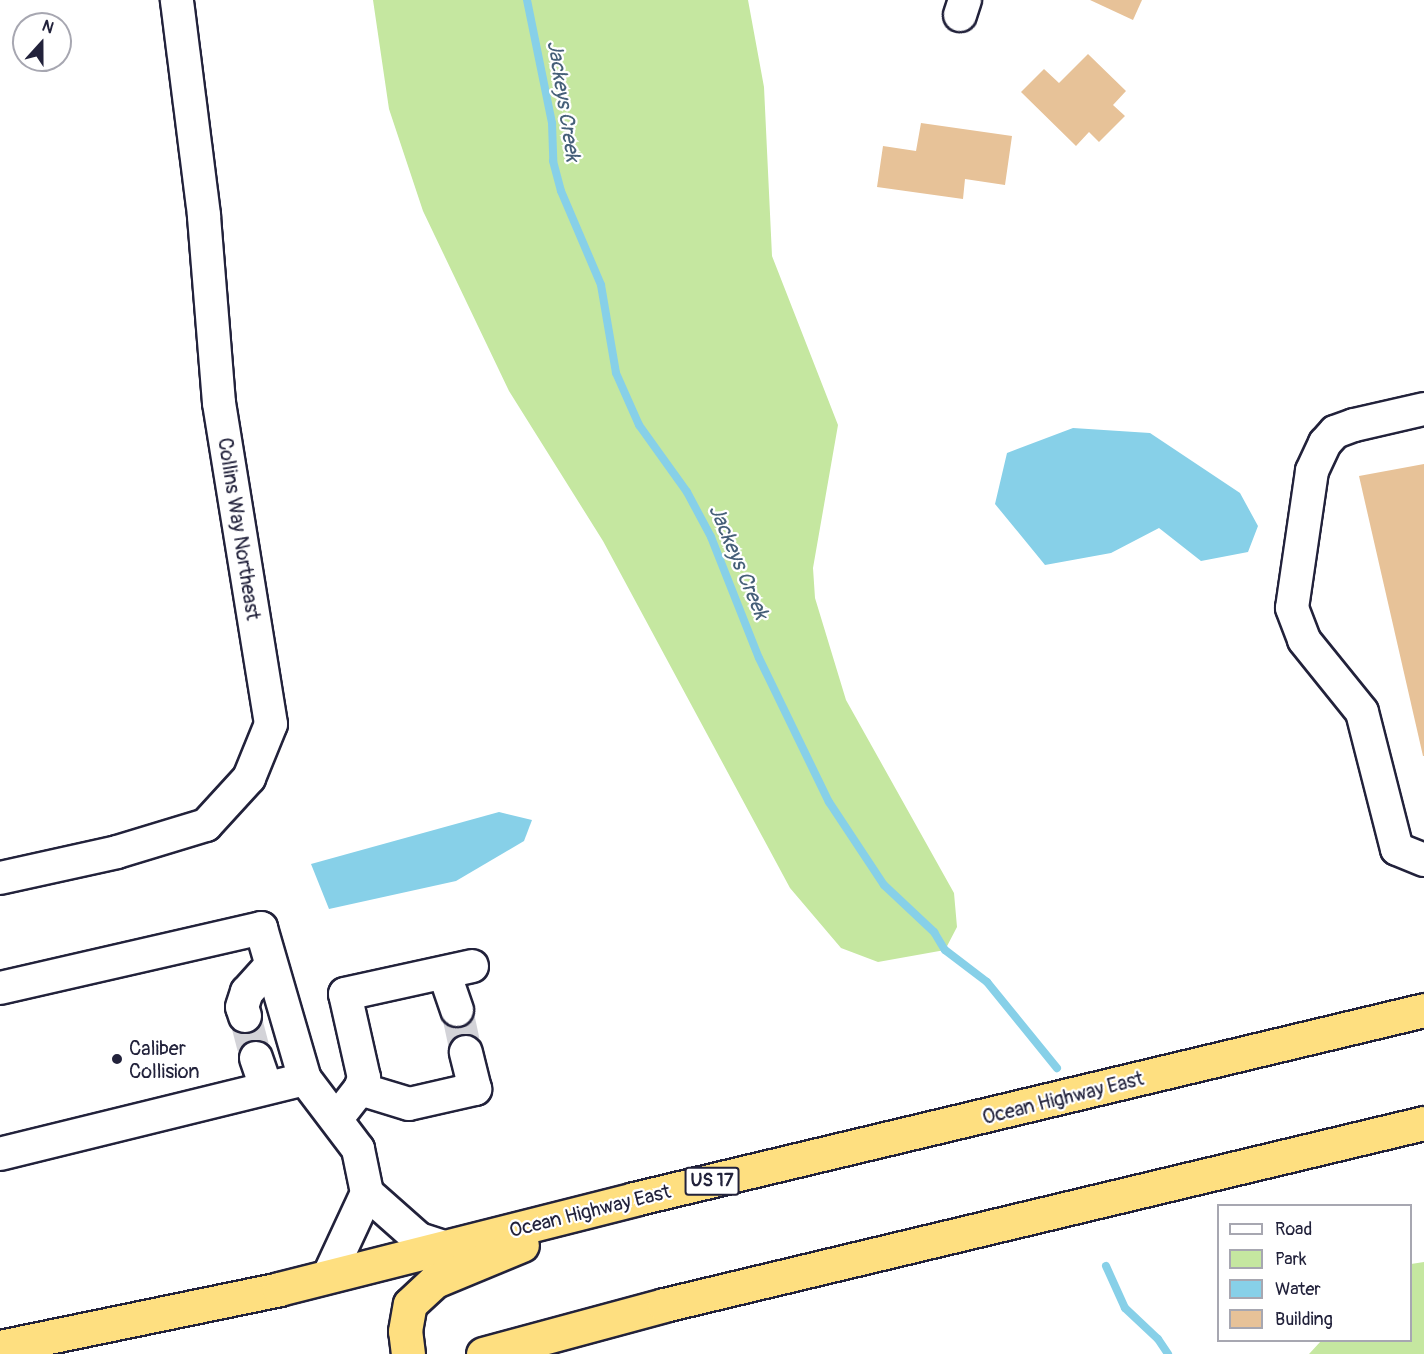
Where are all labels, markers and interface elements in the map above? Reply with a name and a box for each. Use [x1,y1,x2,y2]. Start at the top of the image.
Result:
north arrow [12,12,72,72]
text: N [39,16,56,38]
water label: Jackeys Creek [541,39,585,163]
street label: Collins Way Northeast [213,436,265,622]
water label: Jackeys Creek [703,501,773,623]
place label: Caliber Collision [129,1036,200,1083]
marker: Caliber Collision [110,1052,124,1066]
street label: Ocean Highway East [980,1066,1146,1130]
road number: US 17 [684,1166,740,1196]
street label: Ocean Highway East [507,1179,673,1243]
legend [1217,1204,1412,1342]
text: Road [1275,1218,1312,1241]
text: Park [1275,1248,1307,1271]
text: Water [1275,1278,1321,1301]
text: Building [1275,1308,1333,1331]

